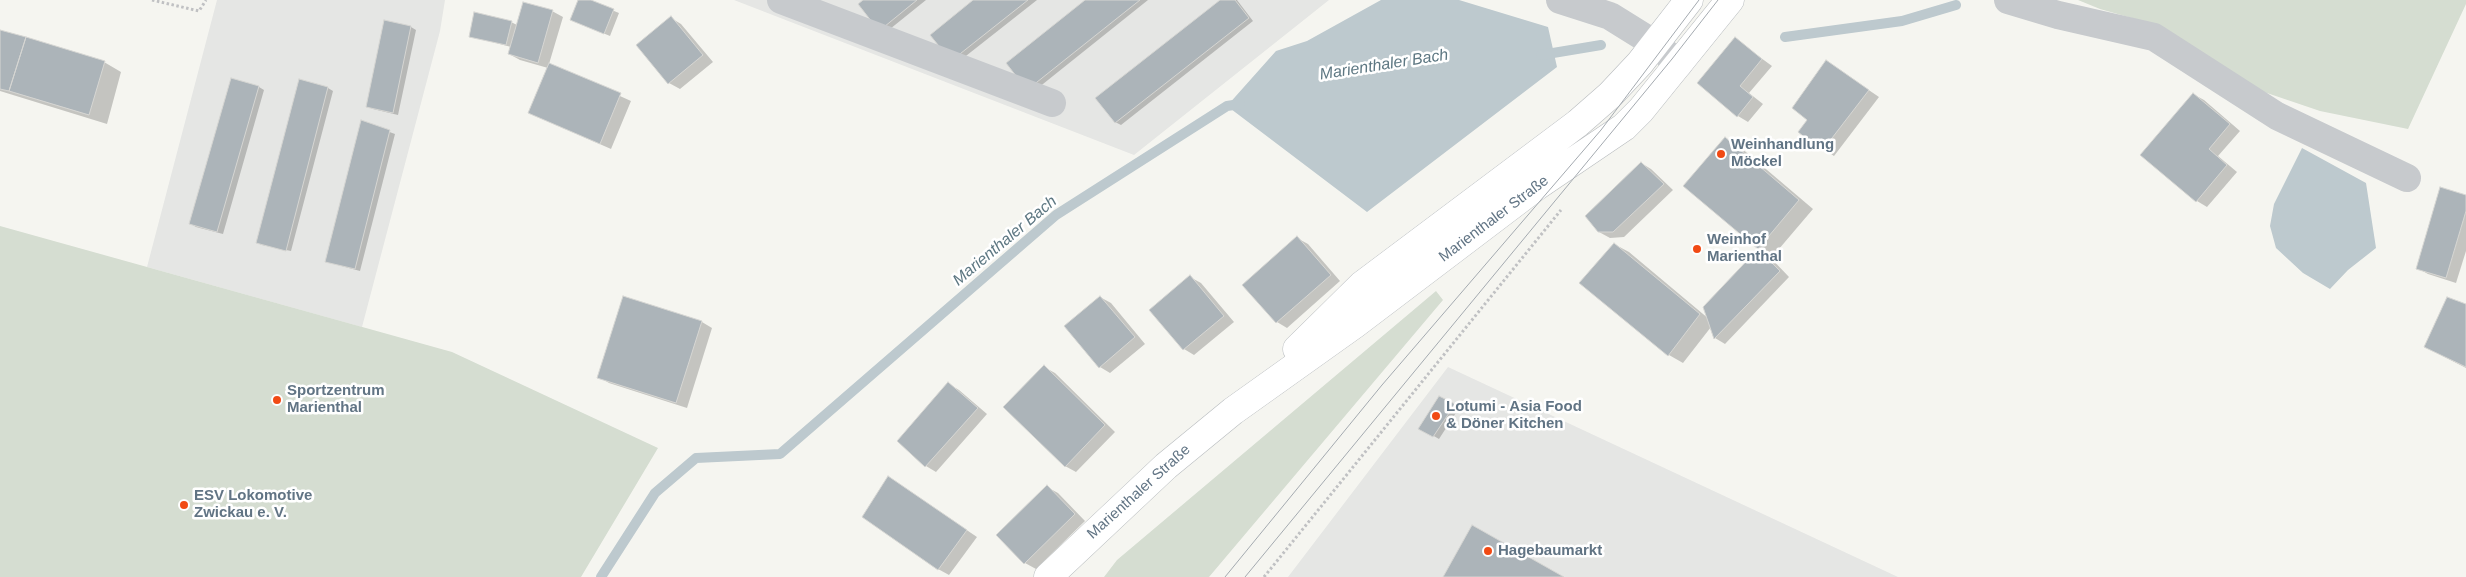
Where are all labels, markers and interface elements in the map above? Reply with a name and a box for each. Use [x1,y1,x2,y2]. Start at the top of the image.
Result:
water label: Marienthaler Bach [1318,45,1450,85]
place label: Weinhandlung Möckel [1731,136,1834,171]
marker: Weinhandlung Möckel [1715,148,1727,160]
street label: Marienthaler Straße [1436,172,1552,266]
water label: Marienthaler Bach [949,192,1061,290]
place label: Weinhof Marienthal [1707,231,1782,266]
marker: Weinhof Marienthal [1691,243,1703,255]
place label: Sportzentrum Marienthal [287,382,384,417]
marker: Sportzentrum Marienthal [271,394,283,406]
place label: Lotumi - Asia Food & Döner Kitchen [1446,398,1582,433]
marker: Lotumi - Asia Food & Döner Kitchen [1430,410,1442,422]
street label: Marienthaler Straße [1084,441,1194,543]
place label: ESV Lokomotive Zwickau e. V. [194,487,312,522]
marker: ESV Lokomotive Zwickau e. V. [178,499,190,511]
place label: Hagebaumarkt [1498,542,1602,560]
marker: Hagebaumarkt [1482,545,1494,557]

